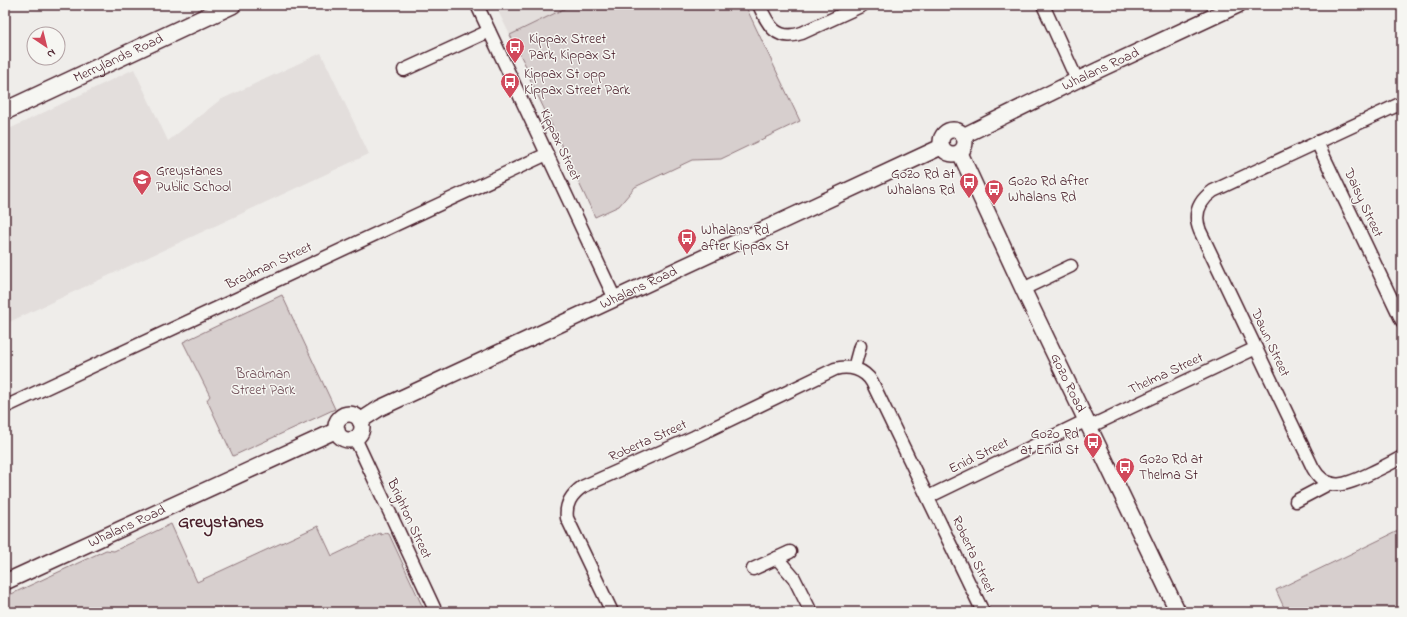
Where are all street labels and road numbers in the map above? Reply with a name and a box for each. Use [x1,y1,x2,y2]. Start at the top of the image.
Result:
street label: Merrylands Road [70,28,167,88]
street label: Whalans Road [1058,42,1143,96]
street label: Kippax Street [534,106,586,185]
street label: Daisy Street [1337,164,1388,242]
street label: Bradman Street [221,237,316,296]
street label: Whalans Road [596,261,681,315]
street label: Dawn Street [1245,305,1295,381]
street label: Thelma Street [1125,347,1207,401]
street label: Gozo Road [1045,350,1091,416]
street label: Roberta Street [606,414,691,468]
street label: Enid Street [945,432,1013,480]
street label: Brighton Street [380,475,437,563]
street label: Whalans Road [85,499,169,553]
street label: Roberta Street [946,513,1000,598]

